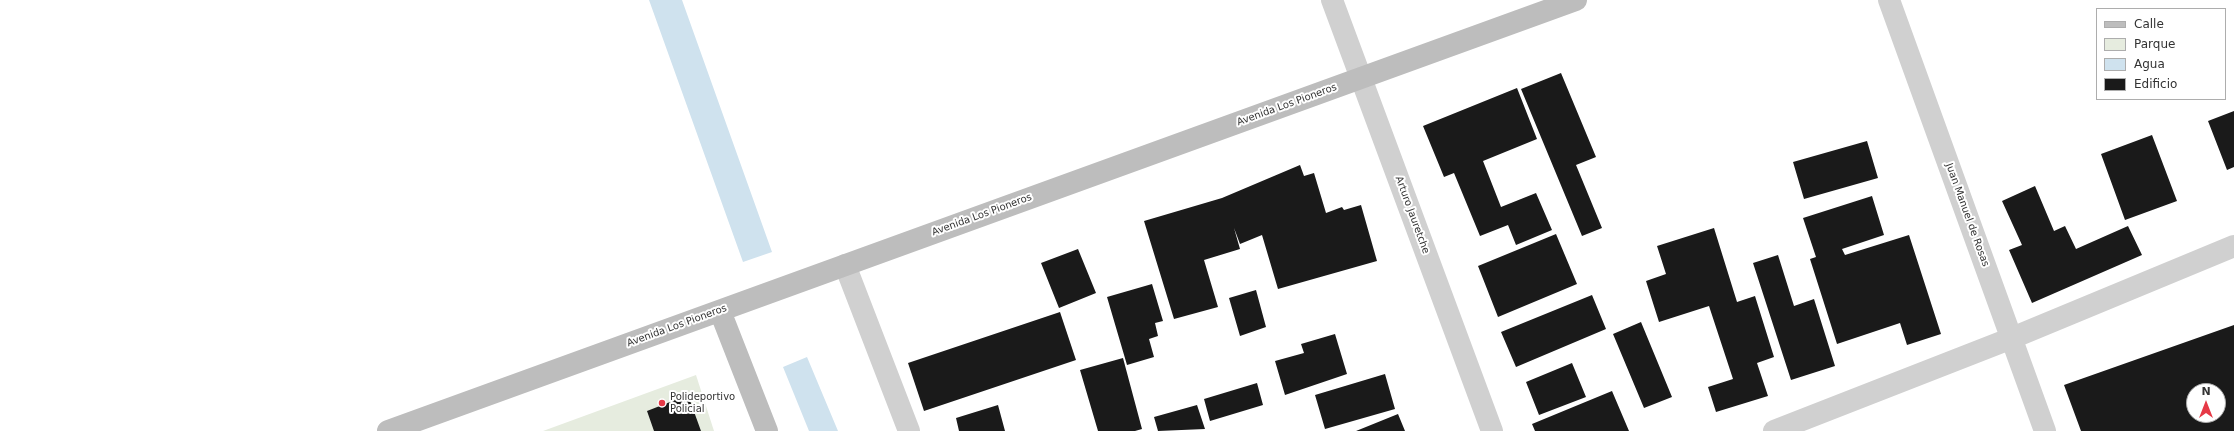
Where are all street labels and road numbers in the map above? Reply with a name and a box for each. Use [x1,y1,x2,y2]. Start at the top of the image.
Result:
street label: Avenida Los Pioneros [1235,81,1339,129]
street label: Juan Manuel de Rosas [1943,162,1991,268]
street label: Arturo Jauretche [1392,175,1432,255]
street label: Avenida Los Pioneros [930,191,1034,239]
street label: Avenida Los Pioneros [625,302,729,350]

